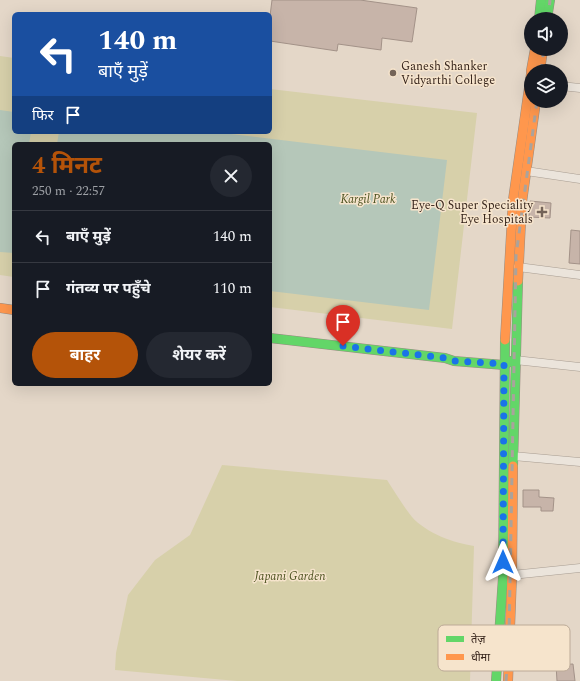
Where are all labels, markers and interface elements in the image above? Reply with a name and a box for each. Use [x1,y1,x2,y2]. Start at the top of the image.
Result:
map controls [524,12,568,108]
button: sound [524,12,568,56]
text: 140 m [98,19,177,62]
icon: left [32,28,84,80]
place label: Ganesh Shanker Vidyarthi College [401,57,495,90]
text: बाएँ मुड़ें [98,58,148,85]
button: layers [524,64,568,108]
marker: Ganesh Shanker Vidyarthi College [388,68,398,78]
text: फिर [32,104,54,127]
icon: arrive [62,104,84,126]
text: 4 मिनट [32,148,102,184]
button: close [210,155,252,197]
text: 250 m · 22:57 [32,181,105,201]
park label: Kargil Park [340,190,396,209]
place label: Eye-Q Super Speciality Eye Hospitals [411,196,534,229]
marker: Eye-Q Super Speciality Eye Hospitals [536,206,548,218]
text: बाएँ मुड़ें [66,225,111,248]
text: 140 m [213,225,252,248]
icon: left [32,226,54,248]
text: गंतव्य पर पहुँचे [66,277,151,300]
text: 110 m [213,277,252,300]
icon: arrive [32,278,54,300]
pin [326,305,360,346]
icon: arrive [332,311,354,333]
button: बाहर [32,332,138,378]
button: शेयर करें [146,332,252,378]
position arrow [482,541,524,583]
park label: Japani Garden [253,567,326,586]
legend [438,625,570,671]
text: तेज़ [471,631,486,648]
text: धीमा [471,649,490,666]

